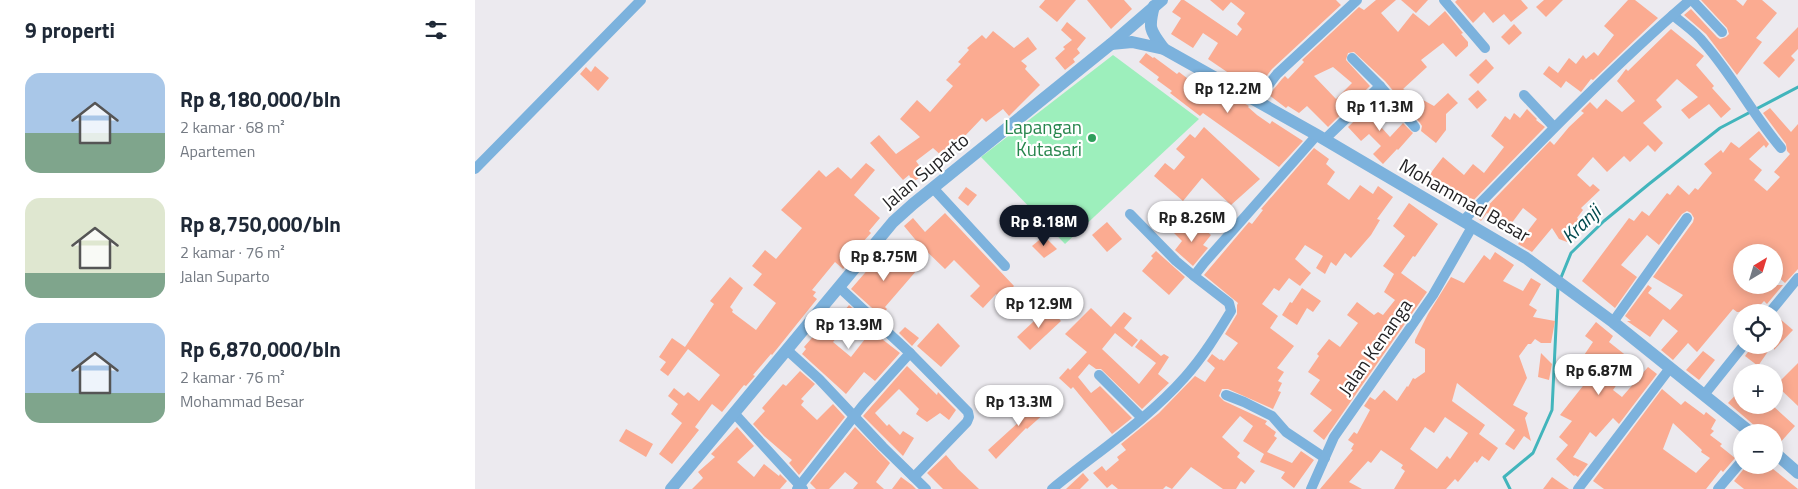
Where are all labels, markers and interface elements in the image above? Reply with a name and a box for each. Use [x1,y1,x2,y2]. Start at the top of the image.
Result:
text: 9 properti [25,14,115,46]
icon: filters [422,16,450,44]
pin: Rp 12.2M [1176,72,1280,114]
text: Rp 12.2M [1195,76,1261,100]
text: Rp 8,180,000/bln [180,83,341,115]
pin: Rp 11.3M [1328,90,1432,132]
icon: home [65,93,125,153]
text: Rp 11.3M [1347,94,1413,118]
place label: Lapangan Kutasari [1004,112,1082,163]
text: 2 kamar · 68 m² [180,115,285,139]
street label: Jalan Suparto [875,125,975,216]
marker: Lapangan Kutasari [1086,132,1098,144]
text: Apartemen [180,139,255,163]
street label: Mohammad Besar [1394,150,1537,249]
water label: Kranji [1554,195,1610,250]
pin: Rp 8.26M [1140,200,1244,243]
pin: Rp 8.18M [992,204,1096,247]
text: Rp 8.26M [1159,205,1225,229]
text: Rp 8,750,000/bln [180,208,341,240]
text: Rp 8.18M [1011,209,1077,233]
icon: home [65,218,125,278]
text: 2 kamar · 76 m² [180,240,285,264]
pin: Rp 8.75M [832,240,936,282]
text: Rp 8.75M [851,244,917,268]
north arrow [1733,244,1783,294]
map controls [1733,244,1783,474]
text: Jalan Suparto [180,264,270,288]
pin: Rp 12.9M [987,286,1091,329]
text: Rp 12.9M [1006,291,1072,315]
street label: Jalan Kenanga [1330,292,1419,401]
button: locate [1733,304,1783,354]
pin: Rp 13.9M [797,308,901,350]
text: Rp 13.9M [816,312,882,336]
text: Rp 6,870,000/bln [180,333,341,365]
icon: home [65,343,125,403]
pin: Rp 6.87M [1547,354,1651,396]
text: Rp 6.87M [1566,358,1632,382]
button: + [1733,364,1783,414]
text: 2 kamar · 76 m² [180,365,285,389]
pin: Rp 13.3M [967,384,1071,427]
text: Mohammad Besar [180,389,304,413]
text: Rp 13.3M [986,389,1052,413]
button: − [1733,424,1783,474]

